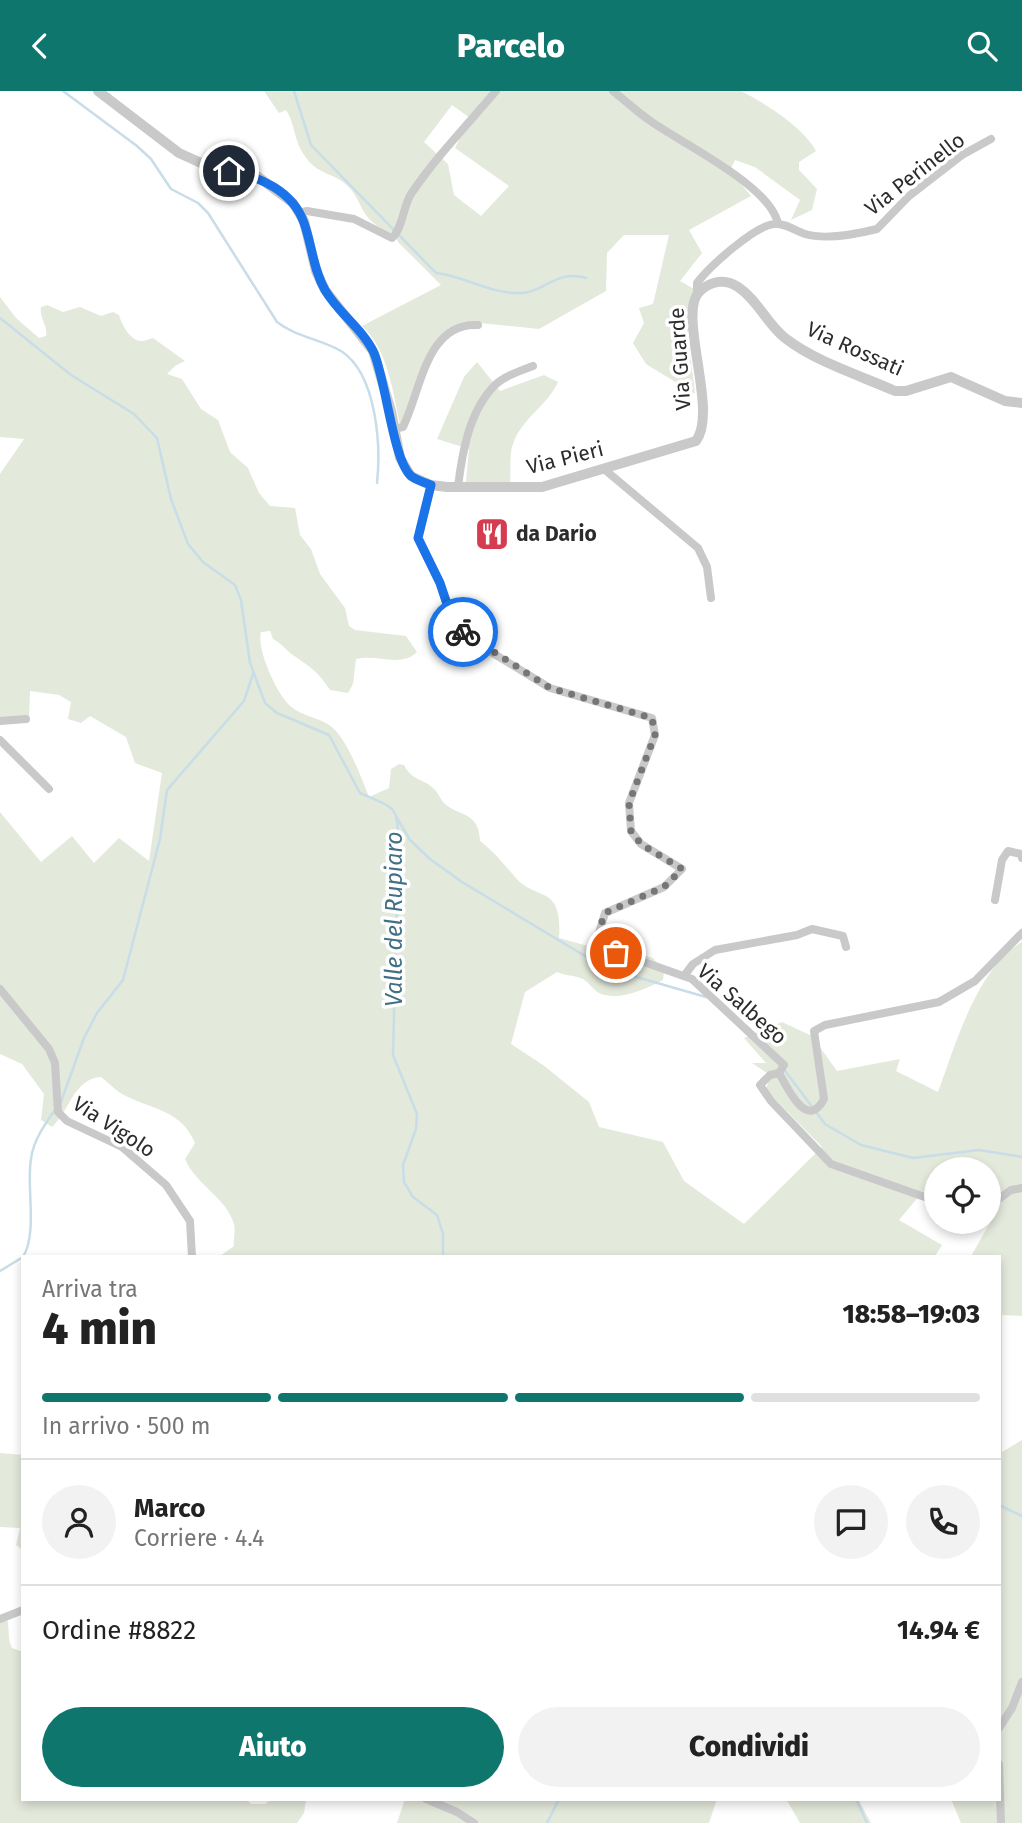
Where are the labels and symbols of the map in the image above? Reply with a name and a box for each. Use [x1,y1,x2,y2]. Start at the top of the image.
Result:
street label: Via Perinello [860,127,970,221]
pin [199,141,259,201]
street label: Via Guarde [663,307,697,411]
street label: Via Rossati [802,316,908,382]
street label: Via Pieri [524,436,606,480]
restaurant icon: da Dario [473,515,511,553]
place label: da Dario [516,521,597,547]
courier [428,597,498,667]
water label: Valle del Rupiaro [380,831,408,1007]
pin [586,923,646,983]
street label: Via Salbego [692,958,792,1050]
street label: Via Vigolo [68,1091,160,1163]

